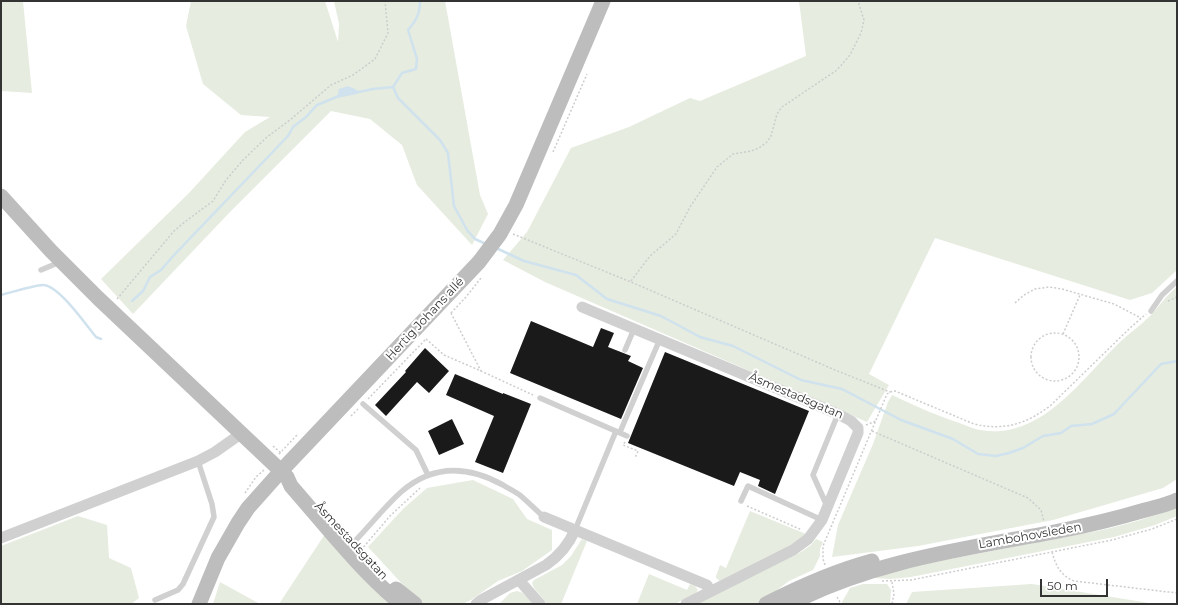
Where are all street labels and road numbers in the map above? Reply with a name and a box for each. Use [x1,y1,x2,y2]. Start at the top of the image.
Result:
street label: Hertig Johans allé [383,275,467,363]
street label: Åsmestadsgatan [747,370,845,422]
street label: Åsmestadsgatan [311,499,391,583]
street label: Lambohovsleden [977,520,1083,552]

